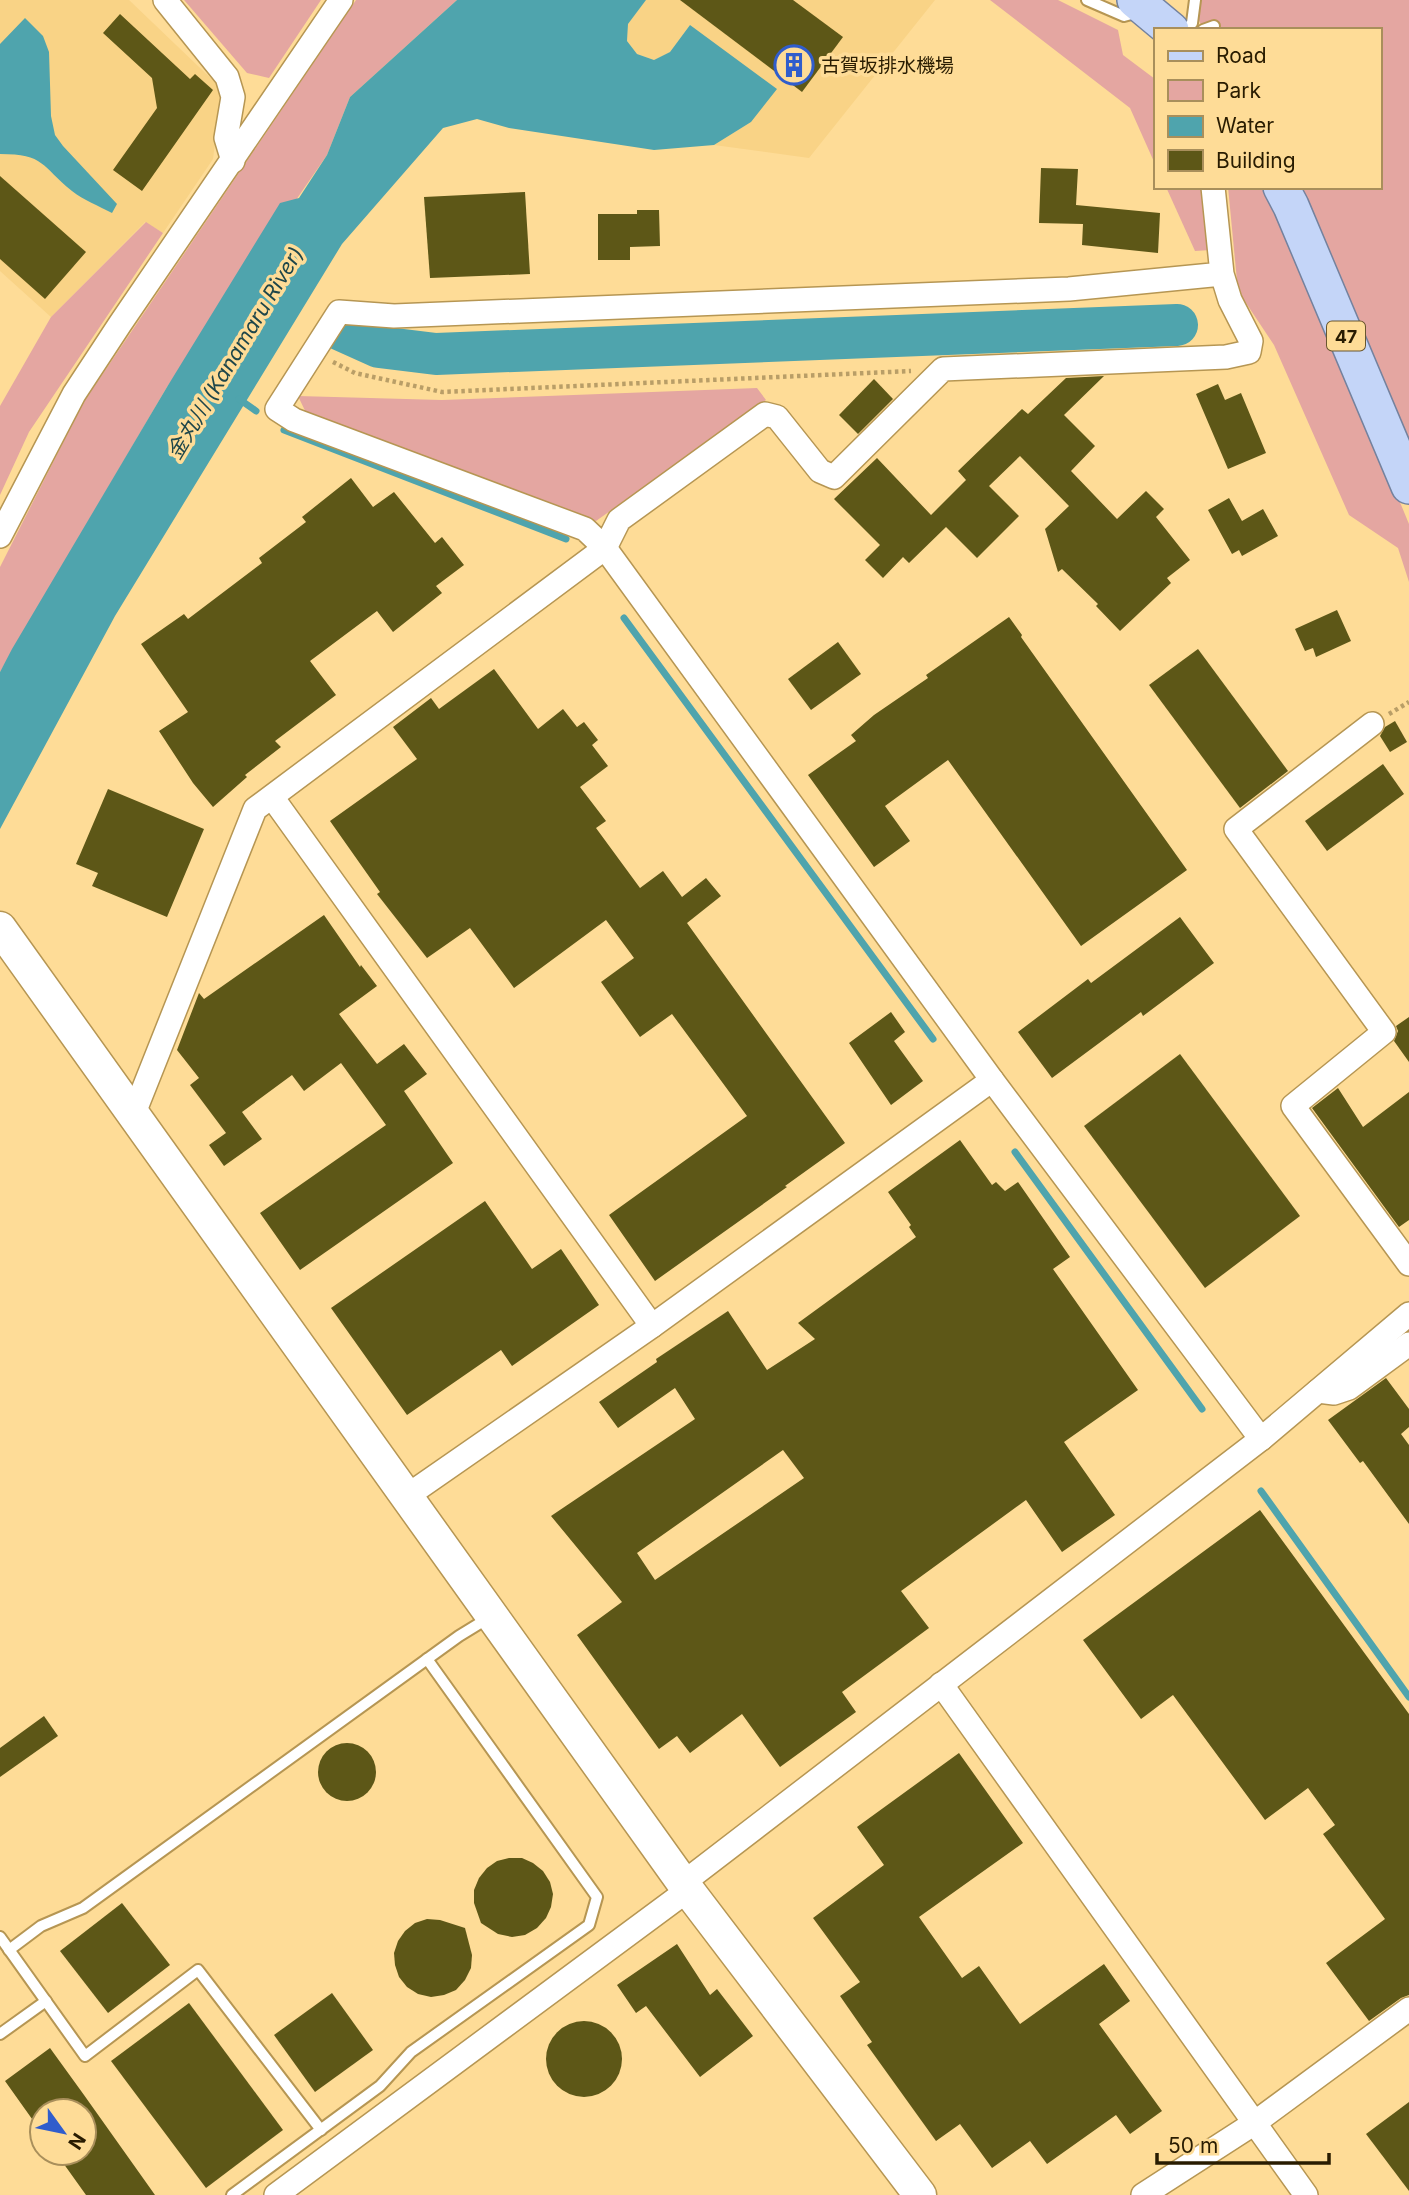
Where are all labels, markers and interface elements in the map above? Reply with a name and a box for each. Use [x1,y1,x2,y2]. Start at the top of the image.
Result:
legend [1154,28,1381,189]
text: Road [1216,43,1267,68]
building icon: 古賀坂排水機場 [773,44,815,86]
place label: 古賀坂排水機場 [821,54,954,77]
text: Park [1216,78,1261,103]
text: Water [1216,113,1274,138]
text: Building [1216,148,1296,173]
water label: 金丸川 (Kanamaru River) [162,242,308,464]
road number: 47 [1327,322,1365,350]
north arrow [28,2097,98,2167]
scale bar [1157,2122,1328,2166]
text: N [63,2129,90,2153]
text: 50 m [1168,2133,1218,2158]

